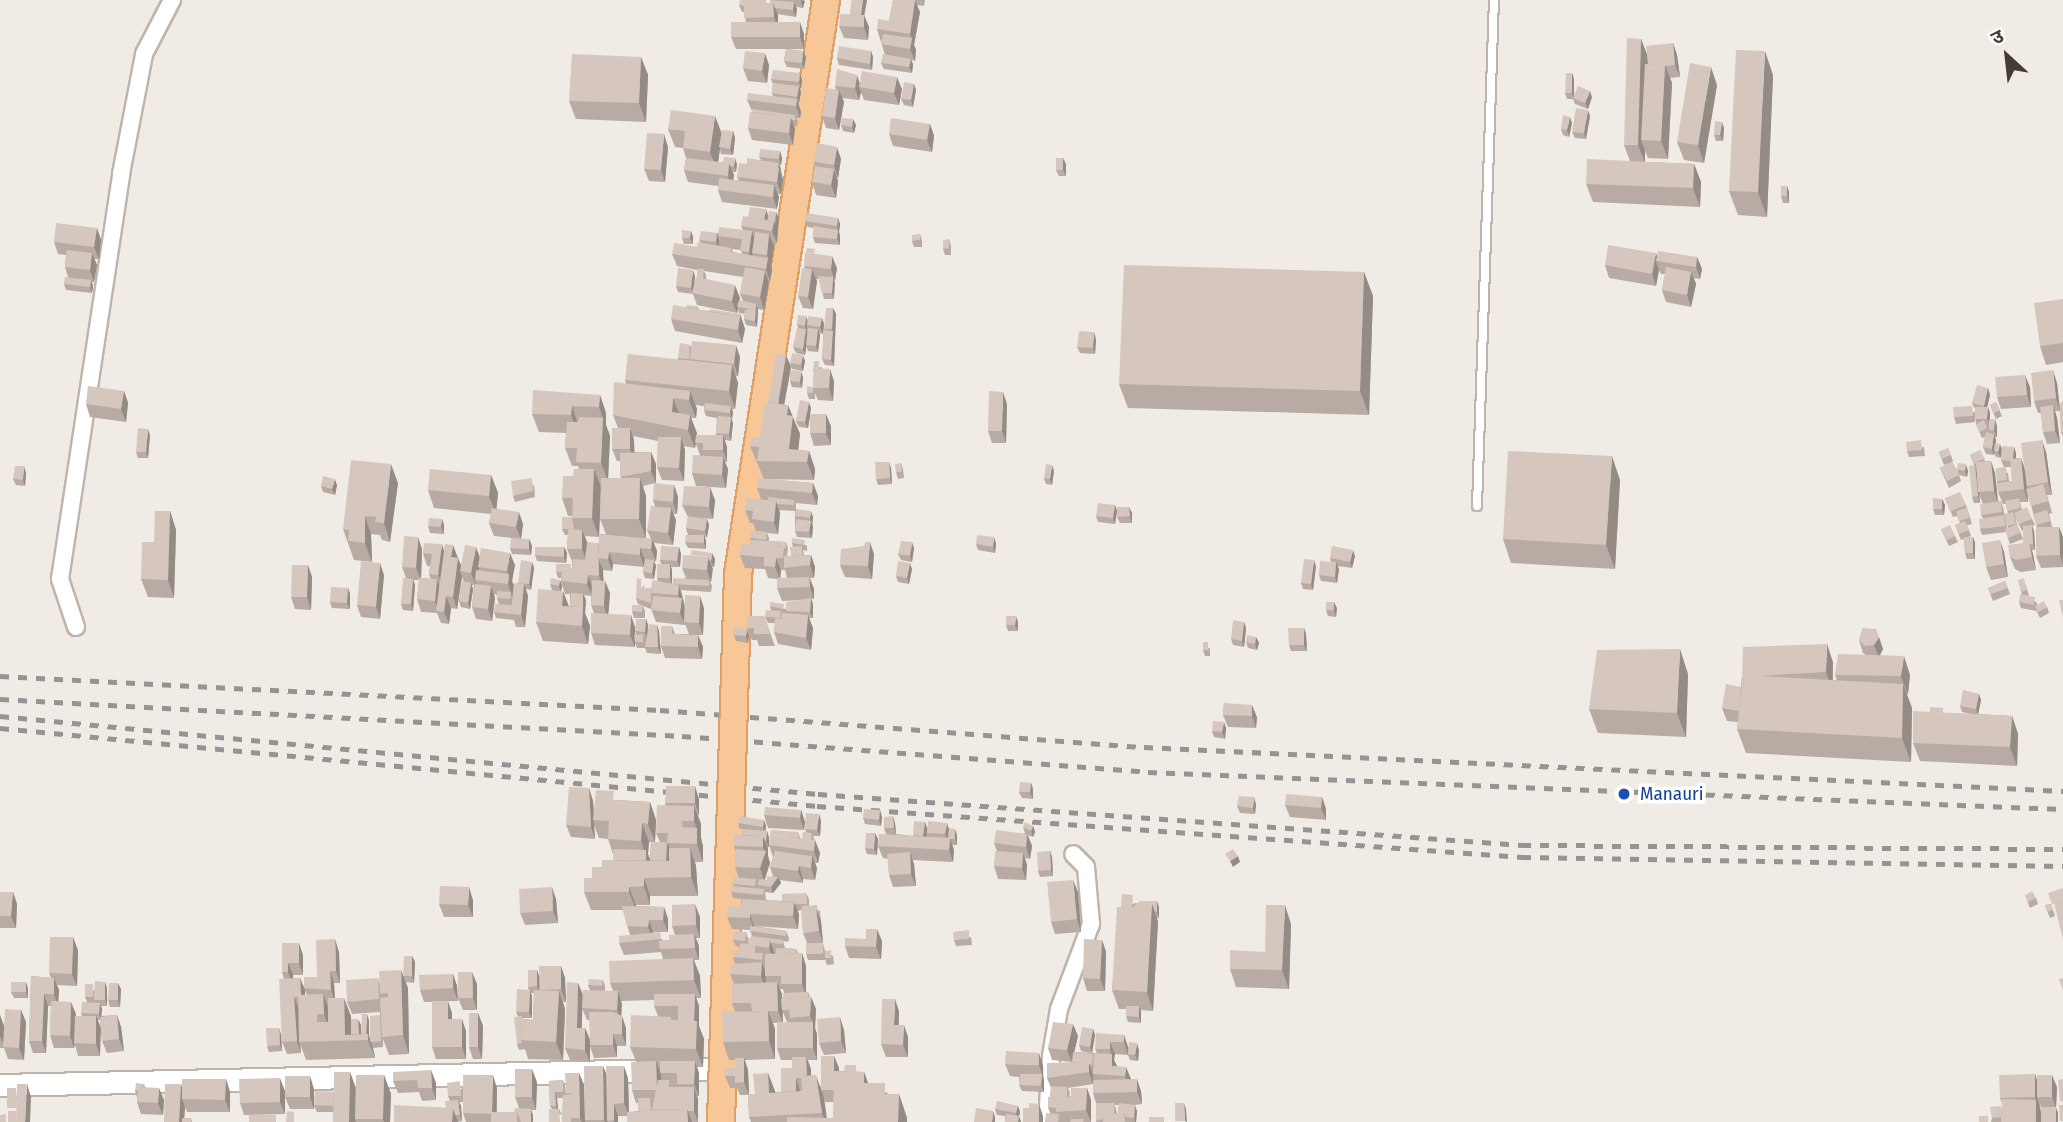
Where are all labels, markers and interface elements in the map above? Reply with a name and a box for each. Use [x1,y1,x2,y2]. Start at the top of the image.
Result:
north arrow [1972,21,2042,91]
text: उ [1987,24,2007,50]
place label: Manauri [1640,783,1703,805]
marker: Manauri [1614,784,1634,804]

